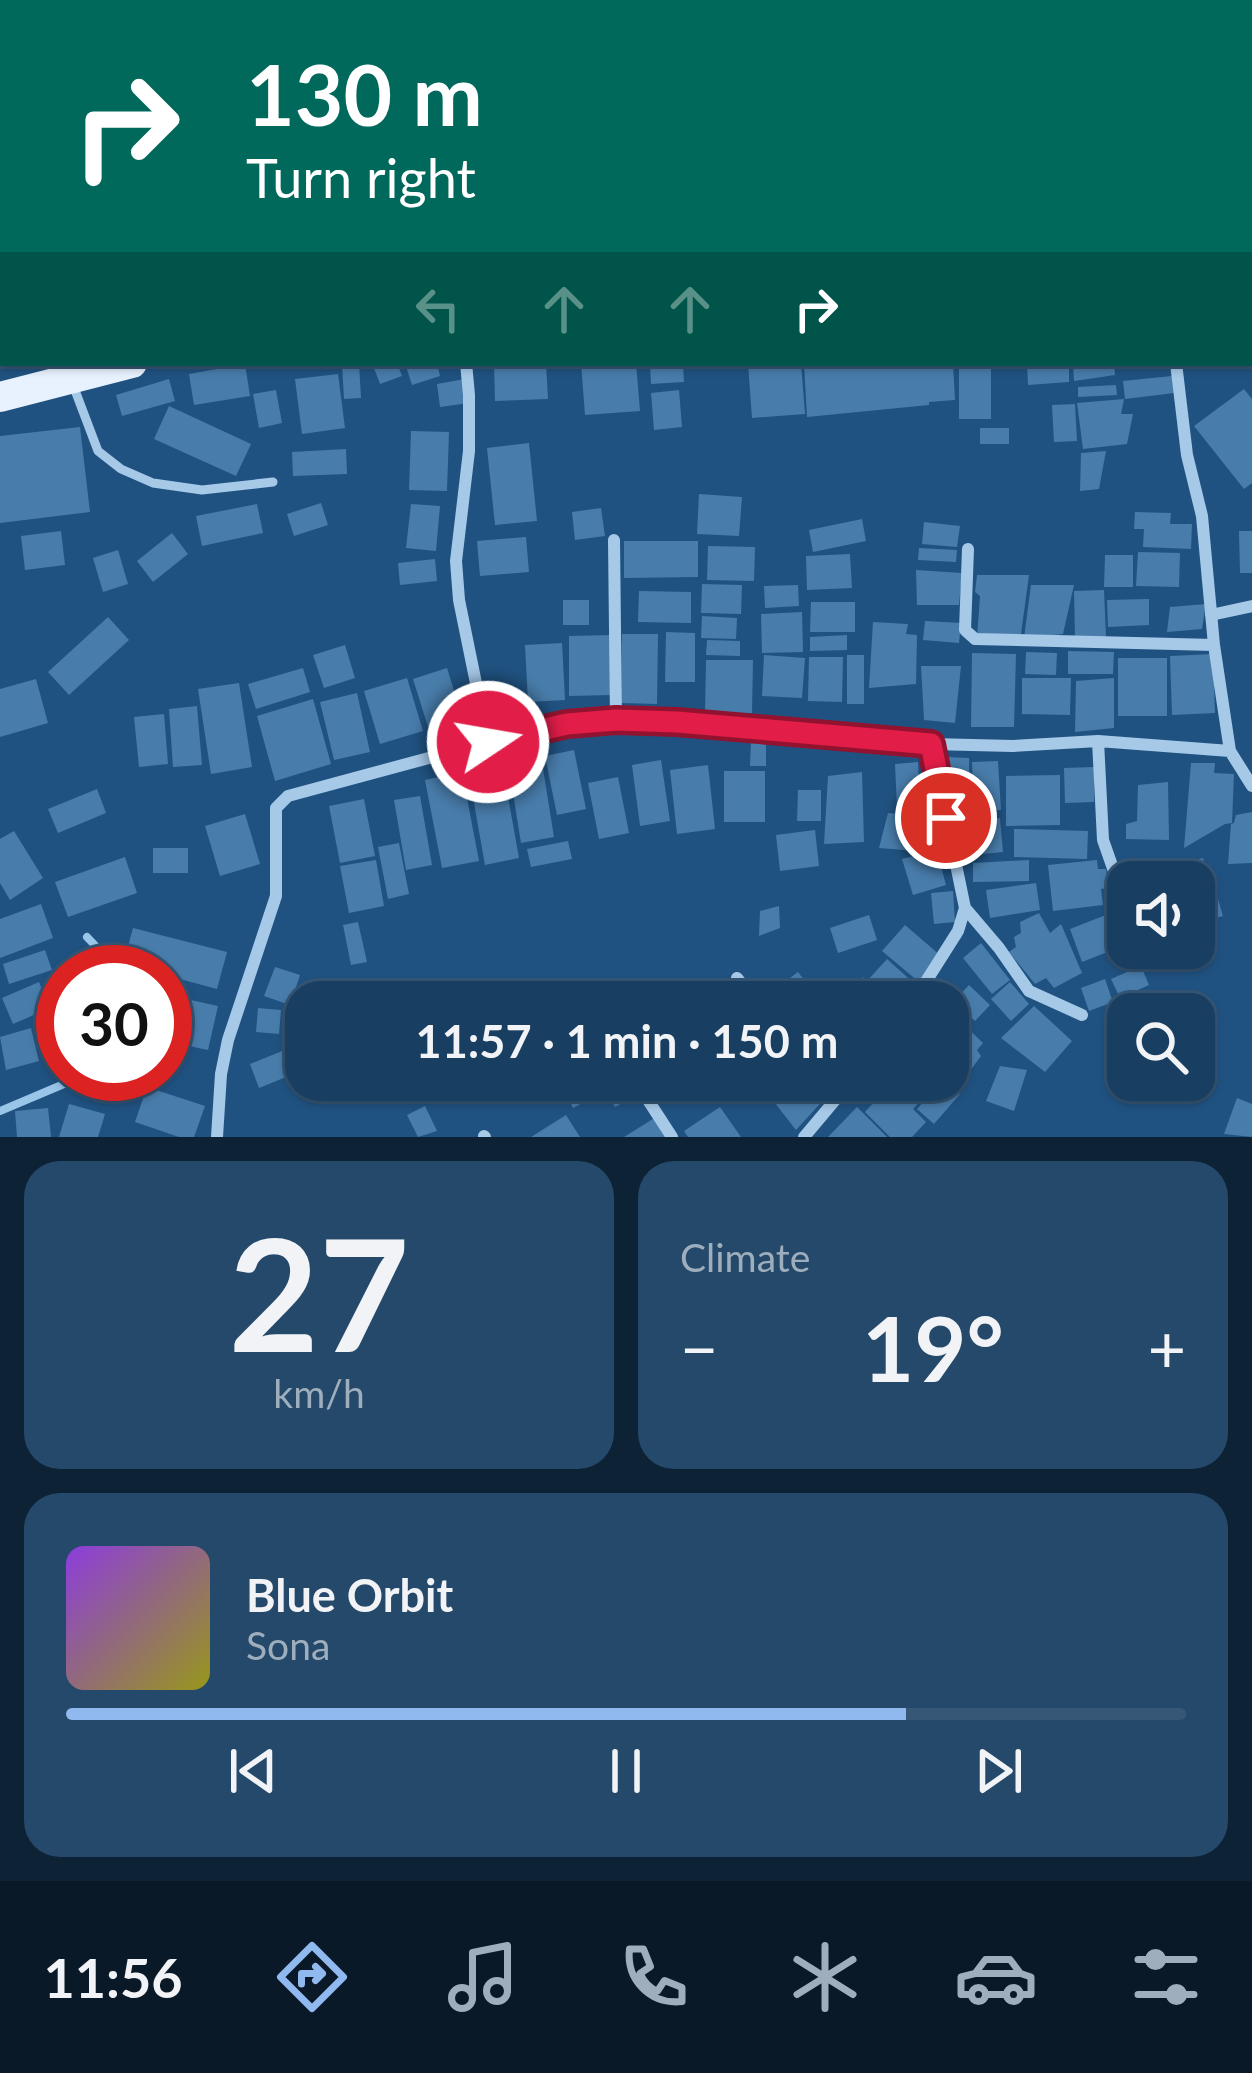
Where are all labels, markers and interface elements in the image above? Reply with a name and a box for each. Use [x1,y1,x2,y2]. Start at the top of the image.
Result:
text: 130 m [246,43,483,144]
icon: right [48,48,204,204]
text: Turn right [246,145,476,210]
icon: left [405,276,471,342]
icon: ahead [531,276,597,342]
icon: ahead [657,276,723,342]
icon: right [783,276,849,342]
position arrow [425,679,551,805]
pin [895,767,997,869]
icon: arrive [913,785,979,851]
map controls [1107,861,1215,1101]
button: sound [1107,861,1215,969]
speed limit sign: 30 [36,945,192,1101]
button: search [1107,993,1215,1101]
text: 11:57 · 1 min · 150 m [416,1014,838,1068]
text: 27 [229,1198,409,1385]
text: Climate [680,1234,810,1280]
text: 19° [862,1293,1004,1401]
text: − [680,1308,718,1387]
text: + [1148,1308,1186,1387]
text: km/h [273,1370,365,1416]
text: Blue Orbit [246,1568,453,1622]
text: Sona [246,1622,330,1668]
icon: previous [220,1738,286,1804]
icon: pause [593,1738,659,1804]
icon: next [966,1738,1032,1804]
icon: directions [270,1935,354,2019]
icon: music [441,1935,525,2019]
icon: phone [612,1935,696,2019]
icon: climate [783,1935,867,2019]
icon: car [954,1935,1038,2019]
icon: filters [1124,1935,1208,2019]
text: 11:56 [43,1945,183,2010]

